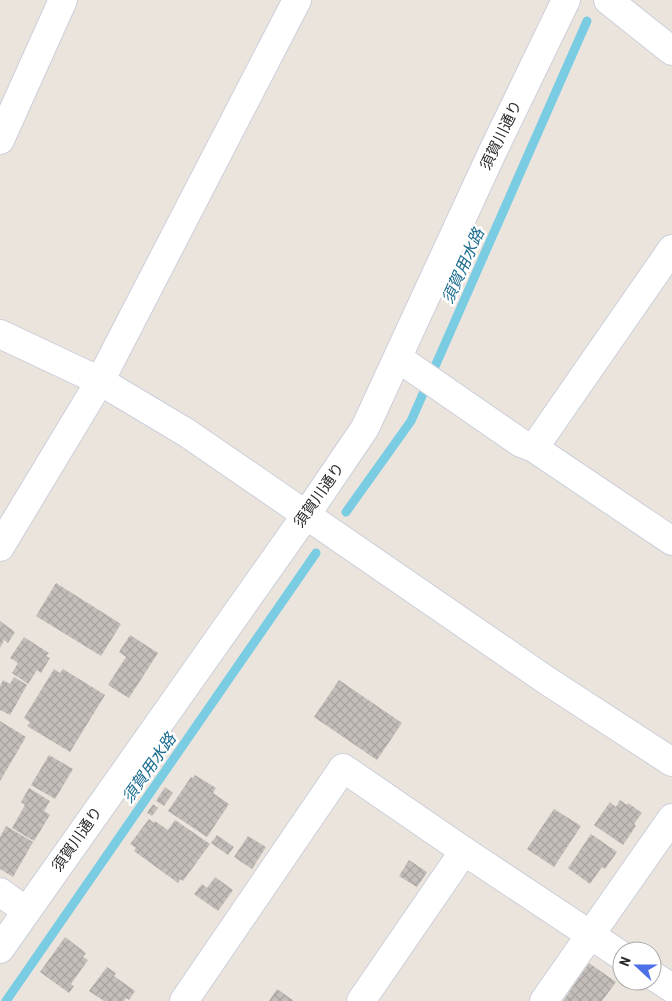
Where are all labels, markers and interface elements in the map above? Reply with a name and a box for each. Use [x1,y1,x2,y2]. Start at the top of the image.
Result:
street label: 須賀川通り [476,97,526,173]
water label: 須賀用水路 [438,224,489,306]
street label: 須賀川通り [290,459,348,531]
water label: 須賀用水路 [118,728,181,806]
street label: 須賀川通り [48,803,106,875]
north arrow [612,941,662,991]
text: N [616,954,634,968]

